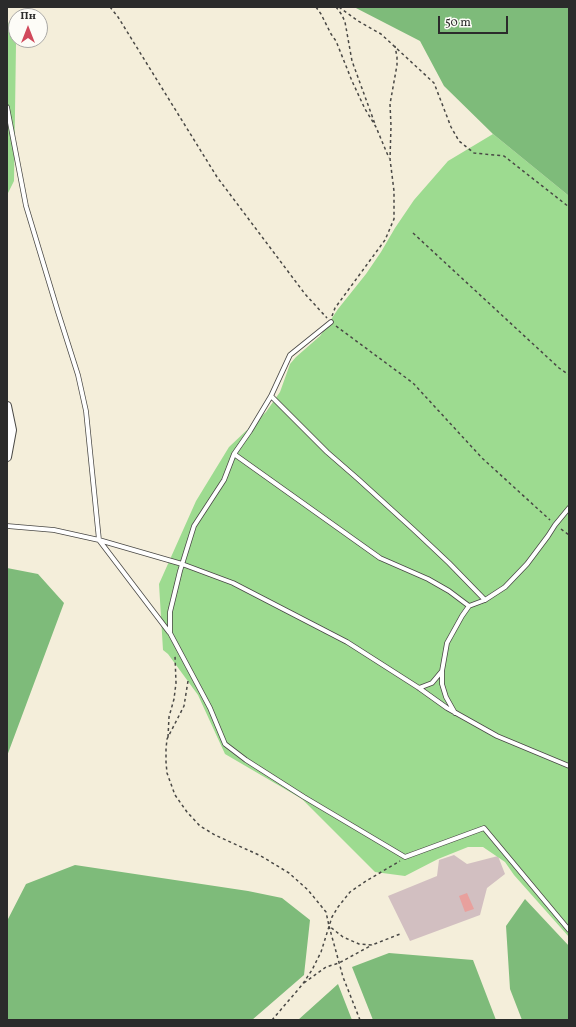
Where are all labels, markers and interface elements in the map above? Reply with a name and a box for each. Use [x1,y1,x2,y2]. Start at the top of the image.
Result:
north arrow [8,8,48,48]
scale bar [440,8,510,34]
text: Пн [20,9,36,24]
text: 50 m [445,15,471,31]

